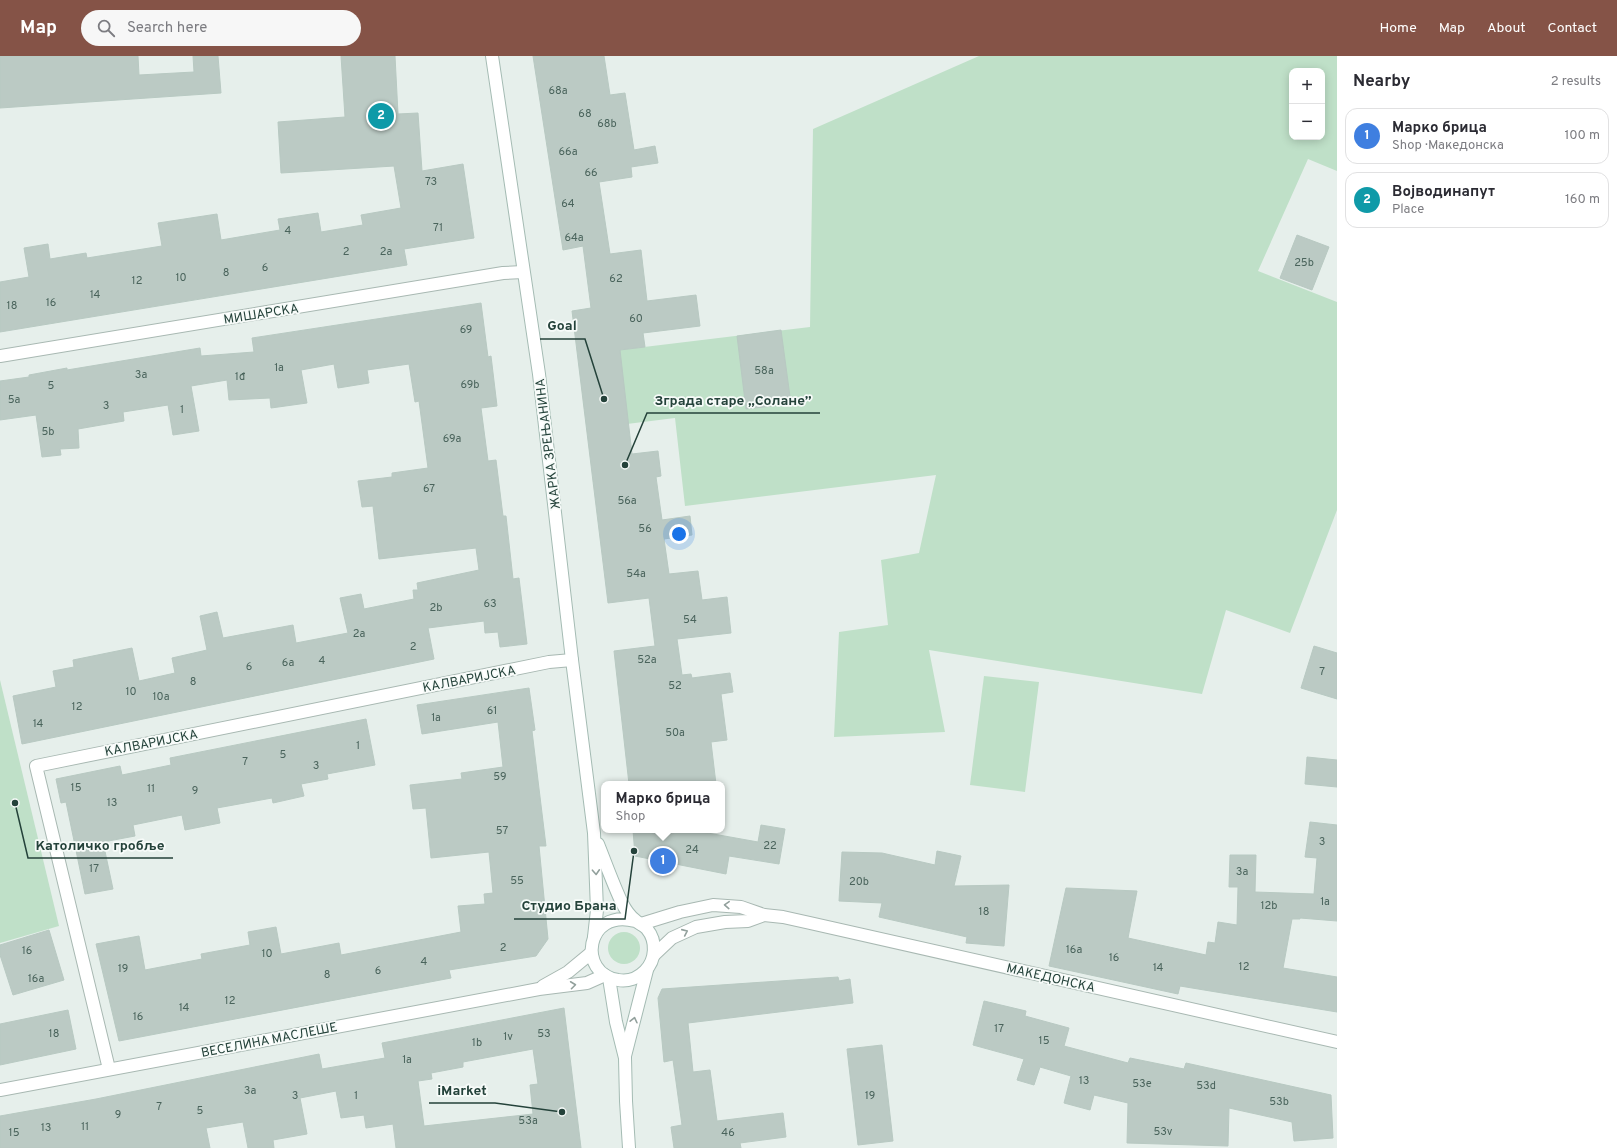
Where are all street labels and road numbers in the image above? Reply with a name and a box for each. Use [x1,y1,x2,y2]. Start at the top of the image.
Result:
street label: МИШАРСКА [223,301,300,329]
street label: ЖАРКА ЗРЕЊАНИНА [533,377,565,510]
street label: КАЛВАРИЈСКА [421,663,517,697]
street label: КАЛВАРИЈСКА [103,727,199,761]
street label: МАКЕДОНСКА [1005,961,1097,997]
street label: ВЕСЕЛИНА МАСЛЕШЕ [200,1020,339,1062]

